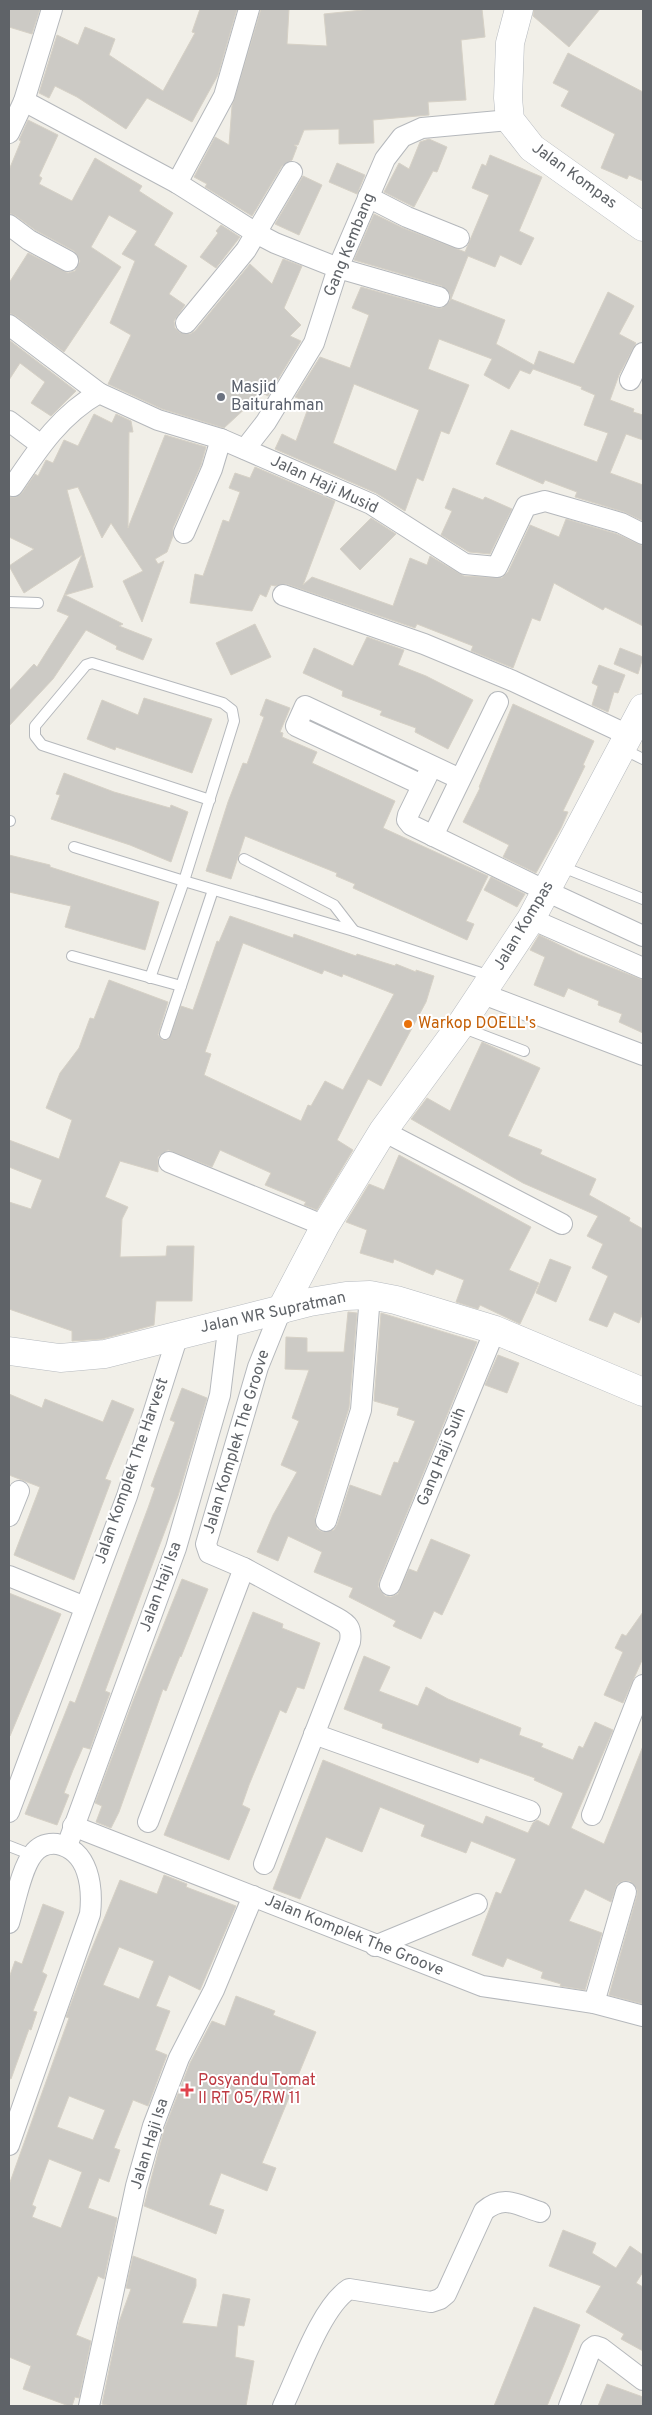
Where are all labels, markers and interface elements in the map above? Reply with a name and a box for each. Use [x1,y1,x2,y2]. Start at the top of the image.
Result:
street label: Jalan Kompas [527,138,621,214]
street label: Gang Kembang [320,190,380,300]
place label: Masjid Baiturahman [231,378,324,416]
marker: Masjid Baiturahman [215,391,227,403]
street label: Jalan Haji Musid [267,451,381,519]
street label: Jalan Kompas [489,878,559,974]
place label: Warkop DOELL's [418,1014,536,1034]
marker: Warkop DOELL's [402,1018,414,1030]
street label: Jalan WR Supratman [198,1288,348,1338]
street label: Jalan Komplek The Groove [199,1348,275,1536]
street label: Jalan Komplek The Harvest [91,1375,173,1567]
street label: Gang Haji Suih [413,1405,471,1509]
street label: Jalan Haji Isa [135,1539,187,1635]
street label: Jalan Komplek The Groove [261,1891,447,1981]
place label: Posyandu Tomat II RT 05/RW 11 [198,2071,316,2109]
marker: Posyandu Tomat II RT 05/RW 11 [180,2083,194,2097]
street label: Jalan Haji Isa [127,2096,173,2192]

